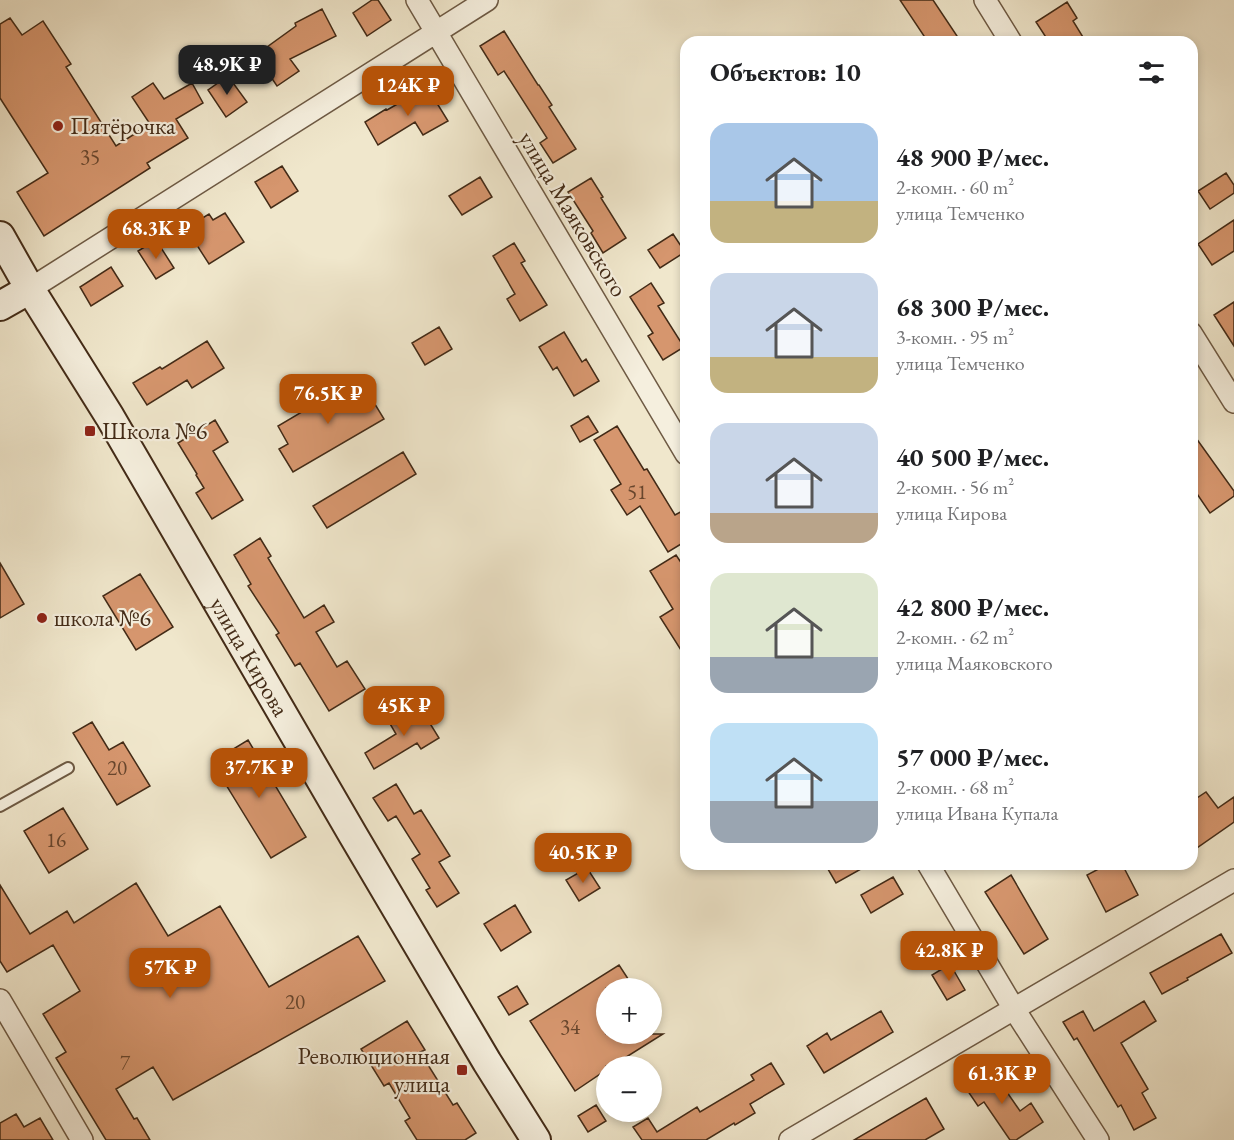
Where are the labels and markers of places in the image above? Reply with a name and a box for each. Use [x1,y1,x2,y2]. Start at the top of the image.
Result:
pin: 48.9K ₽ [172,45,282,96]
pin: 124K ₽ [359,66,457,117]
place label: Пятёрочка [70,110,176,141]
marker: Пятёрочка [51,119,65,133]
pin: 68.3K ₽ [101,209,211,260]
pin: 76.5K ₽ [273,374,383,425]
place label: Школа №6 [102,415,207,446]
marker: Школа №6 [83,424,97,438]
place label: школа №6 [54,602,151,633]
marker: школа №6 [35,611,49,625]
pin: 45K ₽ [362,686,446,737]
pin: 37.7K ₽ [204,748,314,799]
pin: 40.5K ₽ [528,833,638,884]
pin: 42.8K ₽ [894,931,1004,982]
pin: 57K ₽ [128,948,212,999]
place label: Революционная улица [298,1040,450,1099]
pin: 61.3K ₽ [947,1054,1057,1105]
marker: Революционная улица [455,1063,469,1077]

